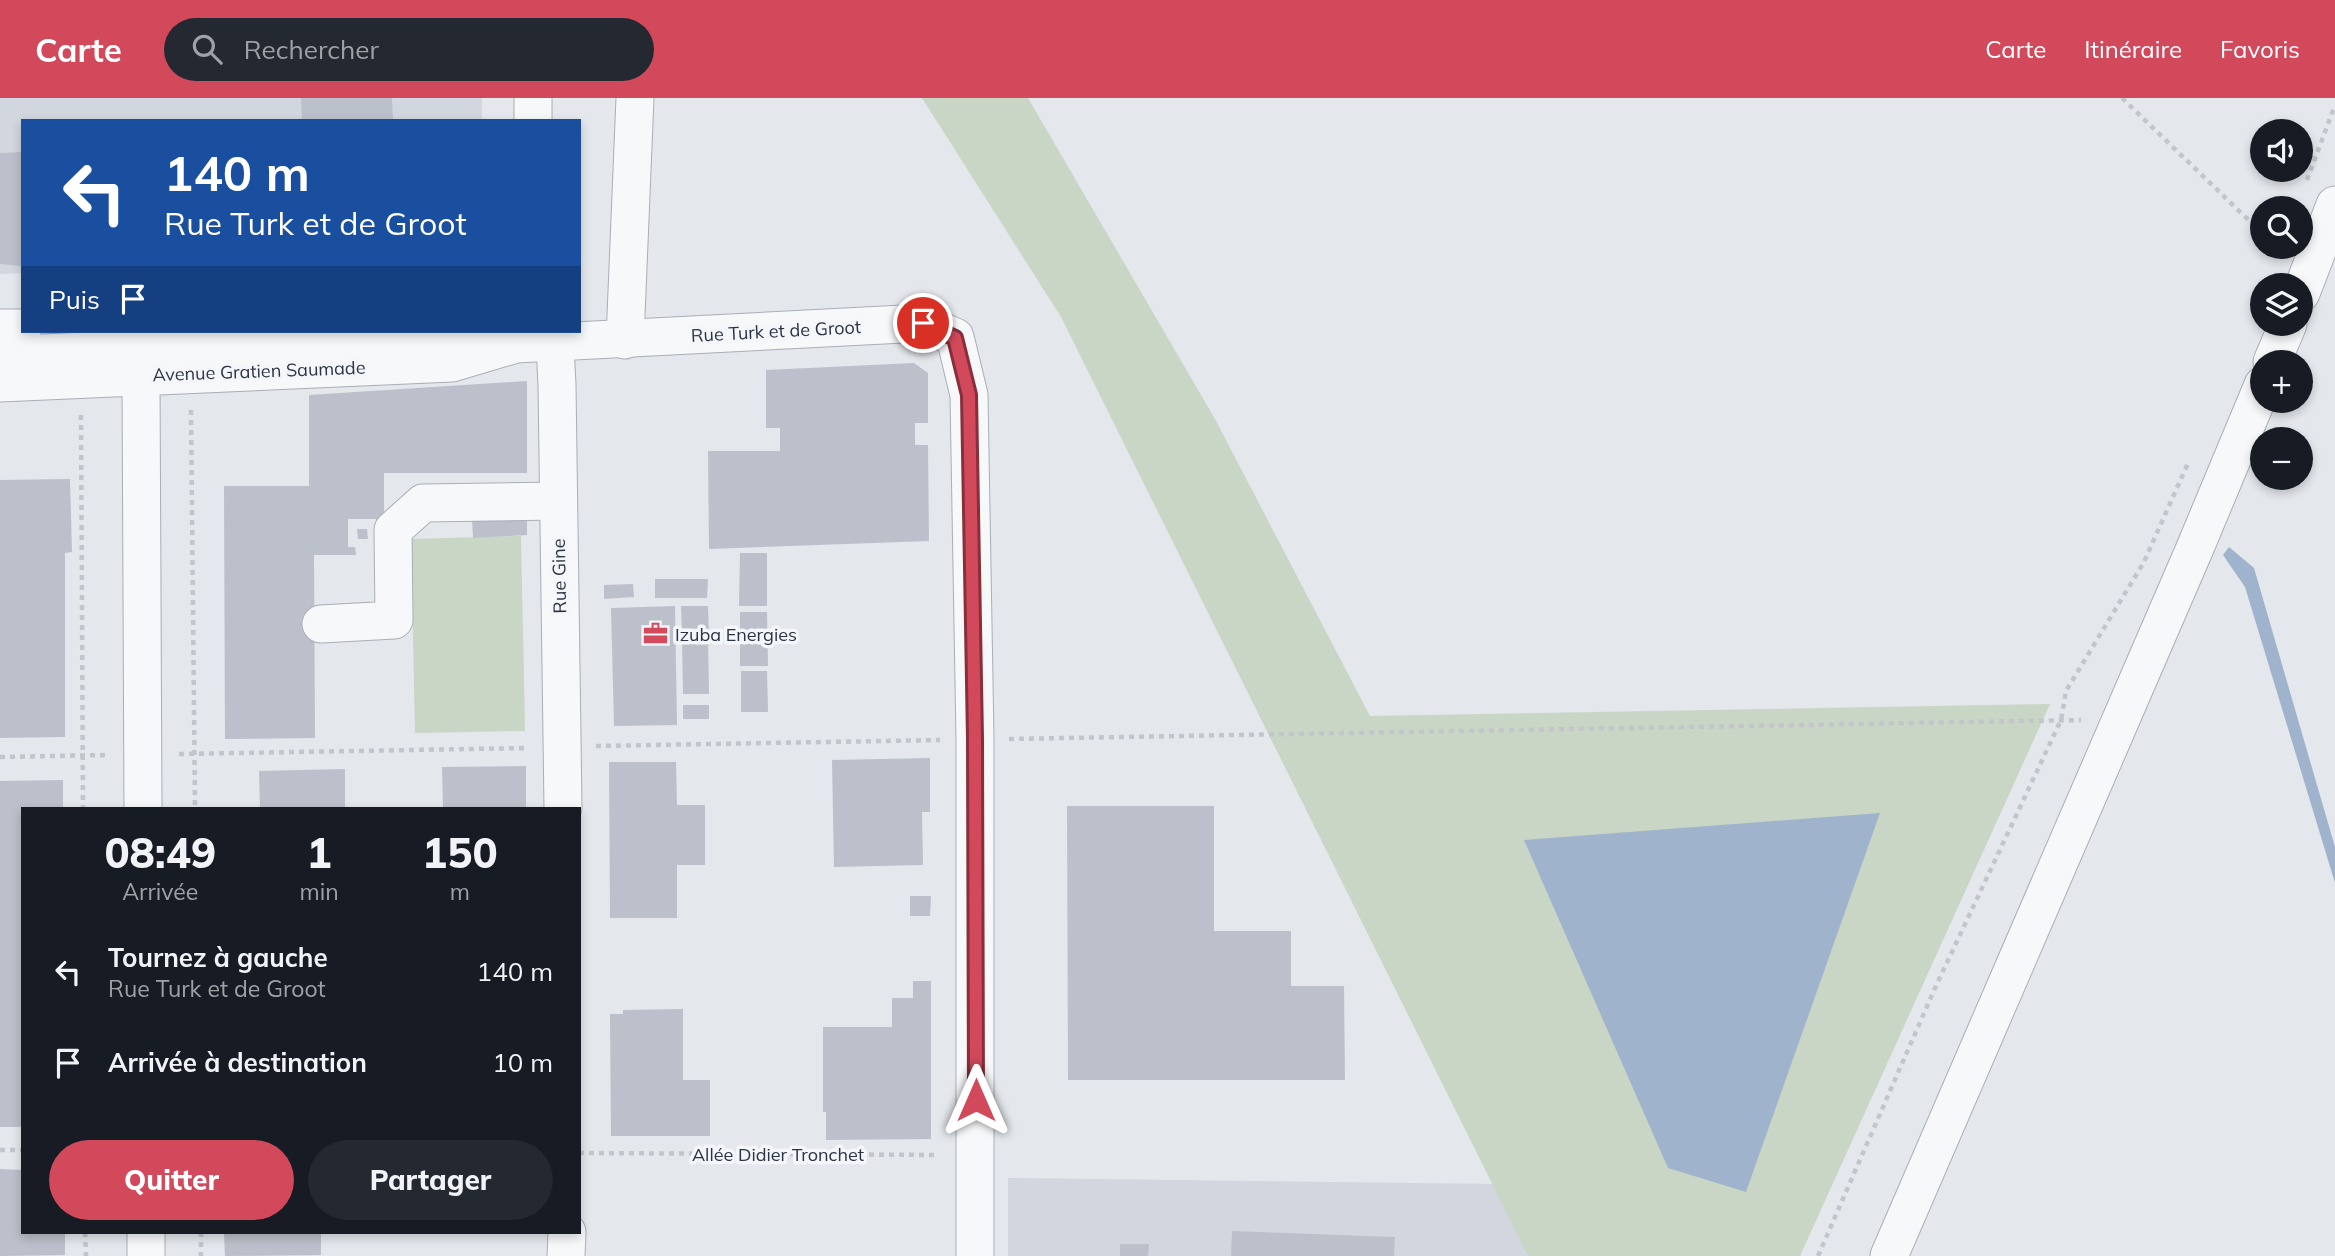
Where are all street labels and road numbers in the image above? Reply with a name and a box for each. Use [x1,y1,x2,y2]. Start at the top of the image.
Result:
street label: Rue Turk et de Groot [690,315,862,347]
street label: Avenue Gratien Saumade [152,356,366,386]
street label: Rue Gine [547,538,571,614]
street label: Allée Didier Tronchet [692,1143,864,1166]

